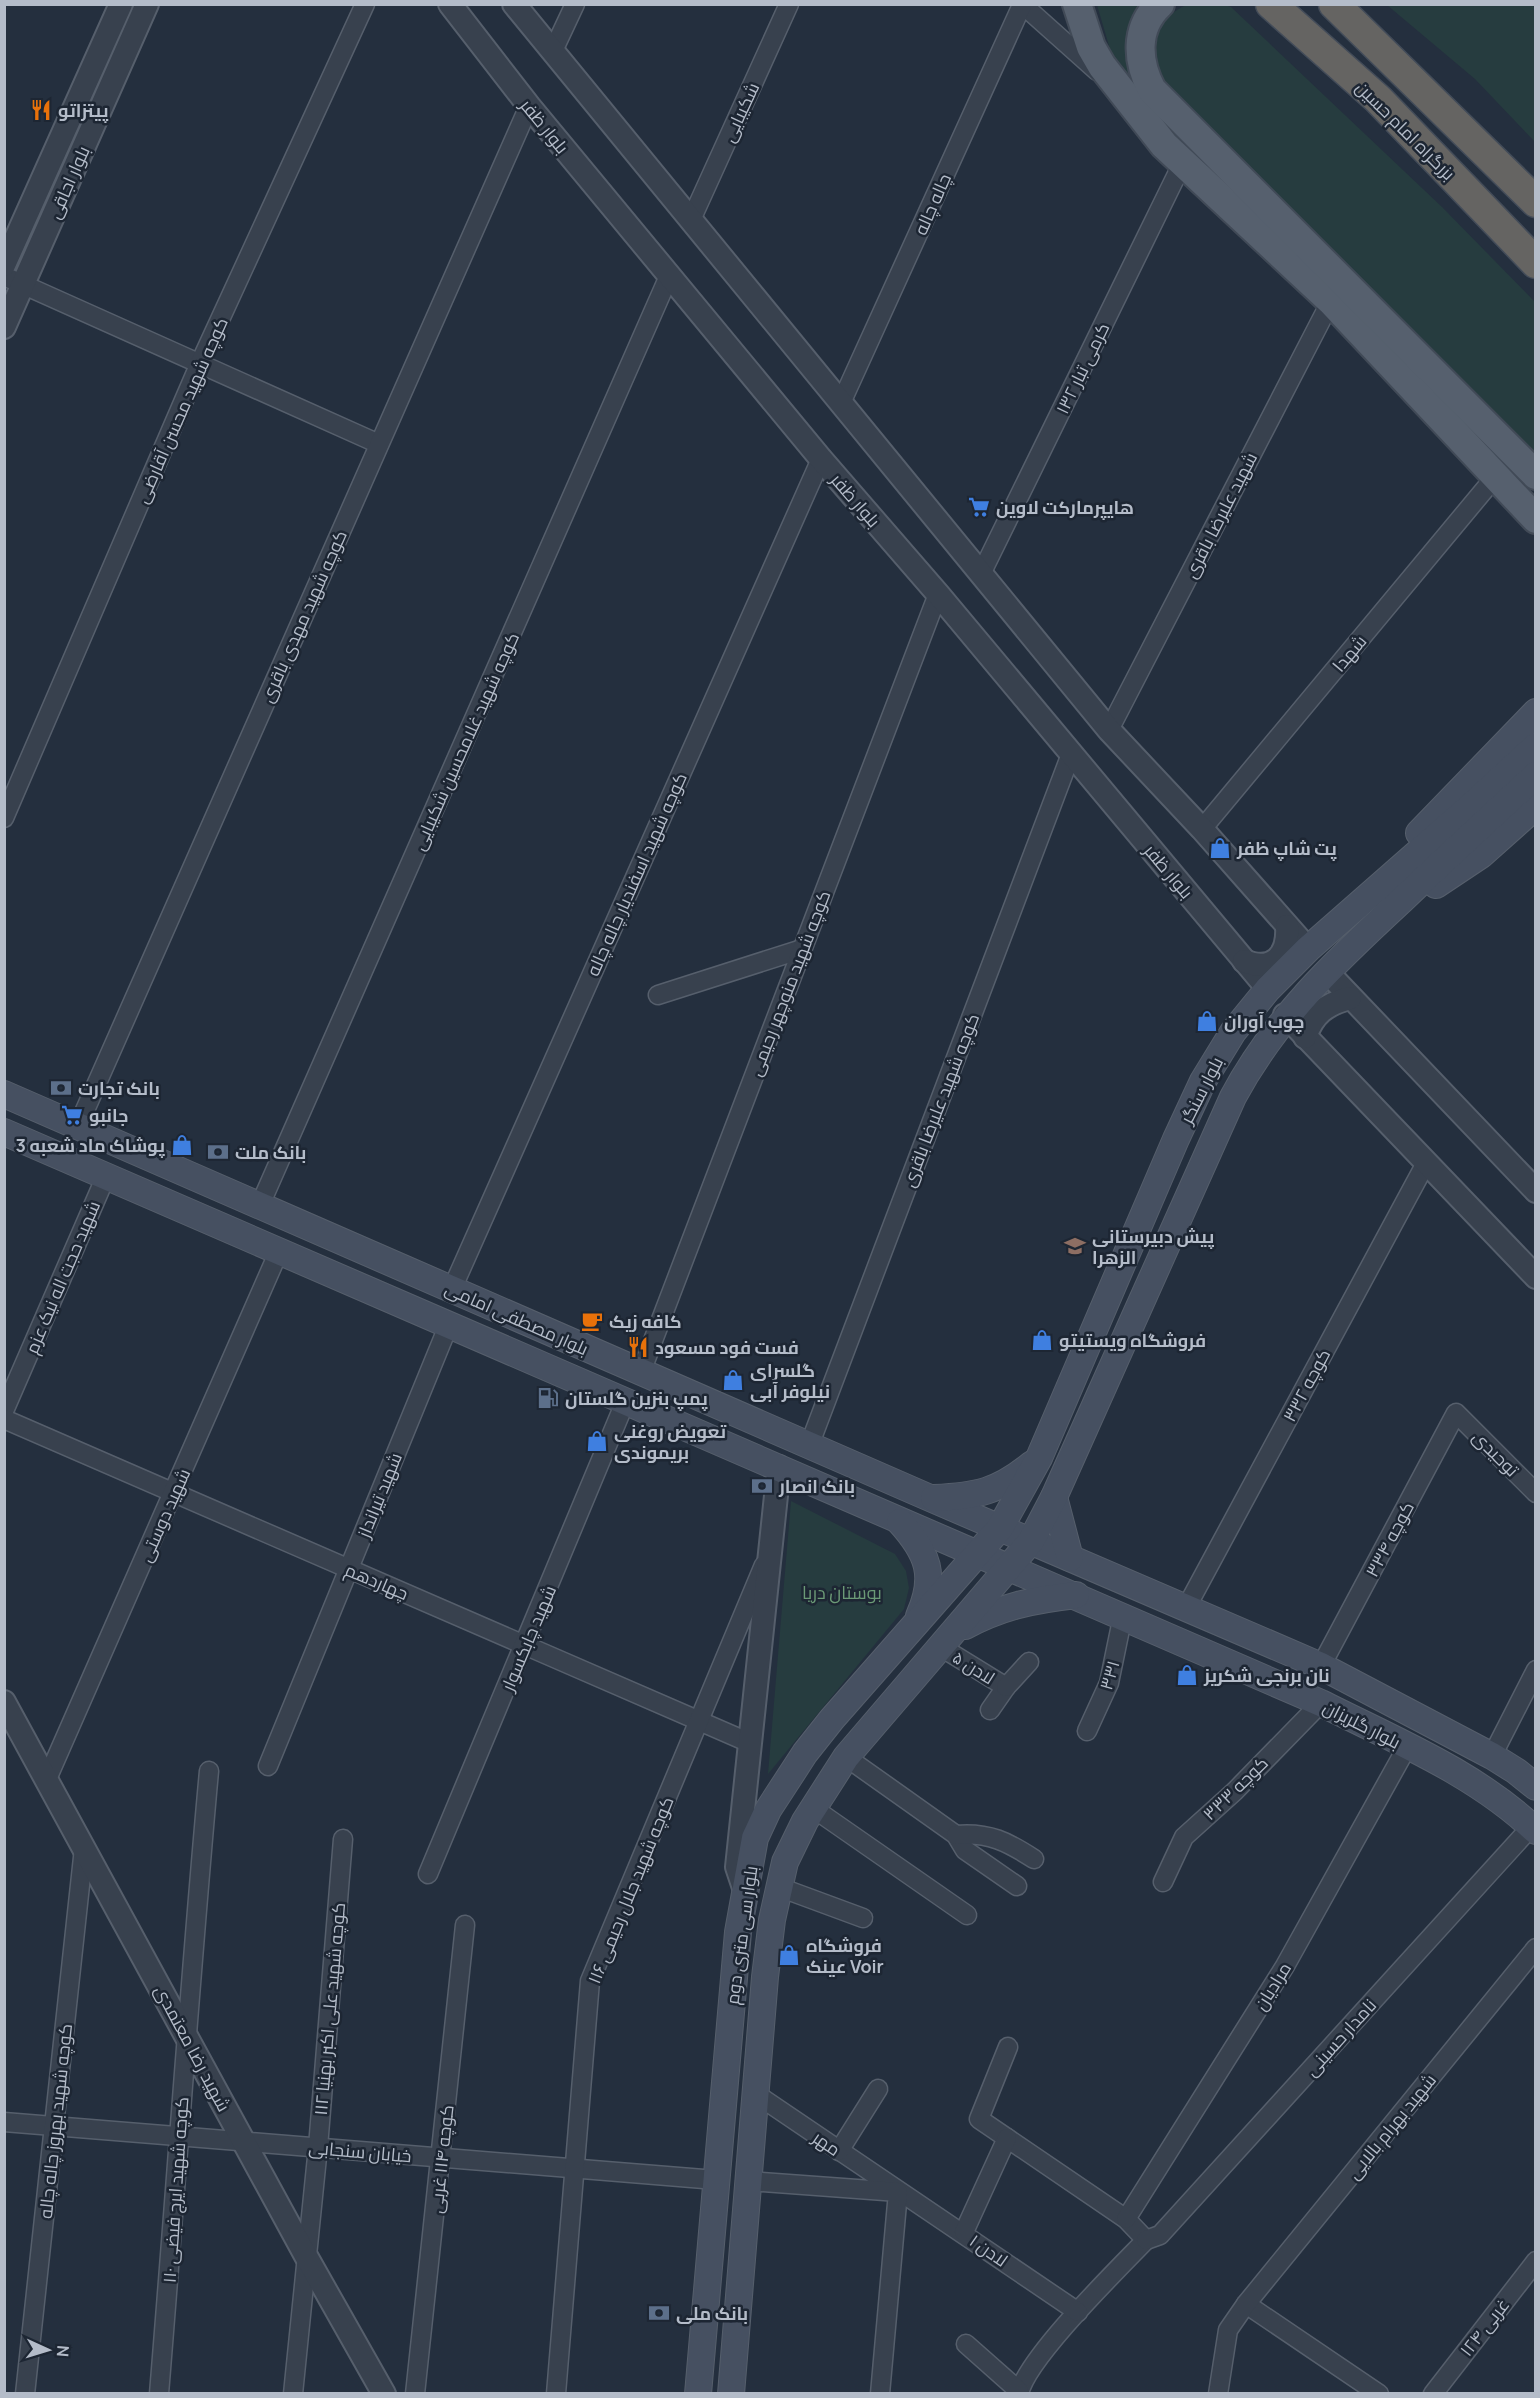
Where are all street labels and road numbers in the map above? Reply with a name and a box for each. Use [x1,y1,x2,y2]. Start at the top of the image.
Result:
street label: بزرگراه امام حسین [1350,75,1461,186]
street label: شکیبایی [716,78,764,146]
street label: بلوار ظفر [515,93,575,158]
street label: بلوار اجاقی [41,142,95,222]
street label: چاله چاله [908,169,957,239]
street label: کوچه شهید محسن آقارضی [129,313,234,507]
street label: کرمی تبار ۱۳۲ [1050,318,1114,418]
street label: شهید علیرضا باقری [1178,448,1262,582]
street label: بلوار ظفر [825,467,886,532]
street label: کوچه شهید مهدی باقری [254,526,353,706]
street label: کوچه شهید غلامحسین شکیبایی [406,628,525,854]
street label: شهدا [1327,629,1371,677]
street label: کوچه شهید اسفندیار چاله چاله [580,768,693,980]
street label: بلوار ظفر [1139,838,1199,903]
street label: کوچه شهید منوچهر رحیمی [742,887,836,1080]
street label: کوچه شهید علیرضا باقری [896,1010,985,1191]
street label: بلوار سنگر [1173,1052,1228,1129]
street label: شهید حجت اله نیک عزم [19,1197,106,1358]
street label: بلوار مصطفی امامی [442,1276,592,1360]
street label: کوچه ۳۳۲ [1277,1344,1336,1426]
street label: توحیدی [1468,1425,1525,1482]
street label: شهید تیرانداز [351,1449,407,1542]
street label: شهید دوستی [133,1464,195,1566]
street label: کوچه ۳۳۴ [1359,1497,1420,1581]
street label: چهاردهم [341,1557,412,1606]
street label: شهید چابکسوار [495,1581,562,1696]
street label: لادن ۵ [948,1645,1000,1689]
street label: ۳۳۱ [1093,1657,1125,1693]
street label: بلوار گلریزان [1319,1694,1405,1754]
street label: کوچه ۳۳۳ [1197,1751,1274,1826]
street label: کوچه شهید جلال رحیمی ۱۱۶ [581,1793,680,1988]
street label: بلوار سی متری دوم [719,1864,764,2006]
street label: کوچه شهید علی اکبر بهنیا ۱۱۲ [308,1901,351,2117]
street label: مرادیان [1248,1957,1296,2015]
street label: شهید رضا معتمدی [150,1981,236,2115]
street label: نامدار حسینی [1299,1993,1381,2081]
street label: کوچه شهید بهروز چاله چاله [33,2022,78,2220]
street label: شهید بهرام بالایی [1341,2068,1442,2185]
street label: کوچه شهید ایرج فیضی ۱۱۰ [157,2096,194,2284]
street label: کوچه ۱۱۴ غربی [423,2103,460,2215]
street label: مهر [807,2124,846,2161]
street label: خیابان سنجابی [307,2135,413,2167]
street label: لادن ۱ [965,2228,1013,2272]
street label: ۱۲۴ غربی [1454,2293,1514,2361]

